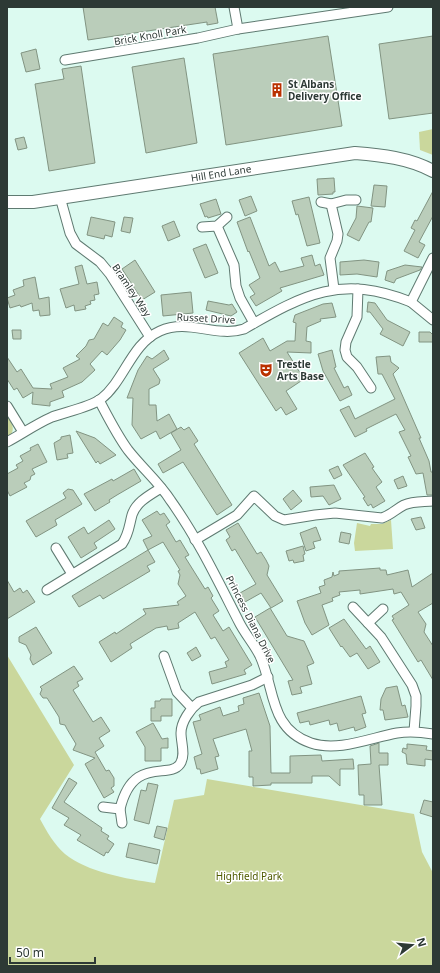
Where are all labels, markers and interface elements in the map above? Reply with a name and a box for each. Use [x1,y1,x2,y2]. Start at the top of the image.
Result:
street label: Brick Knoll Park [113,22,188,48]
place label: St Albans Delivery Office [288,77,361,103]
building icon: St Albans Delivery Office [269,82,285,98]
street label: Hill End Lane [190,161,253,185]
street label: Bramley Way [109,261,155,320]
street label: Russet Drive [176,309,236,327]
place label: Trestle Arts Base [277,357,324,383]
theatre icon: Trestle Arts Base [258,362,274,378]
street label: Princess Diana Drive [223,573,279,665]
park label: Highfield Park [216,869,283,883]
north arrow [392,925,432,965]
text: N [414,936,431,948]
scale bar [10,939,95,965]
text: 50 m [16,944,44,961]

